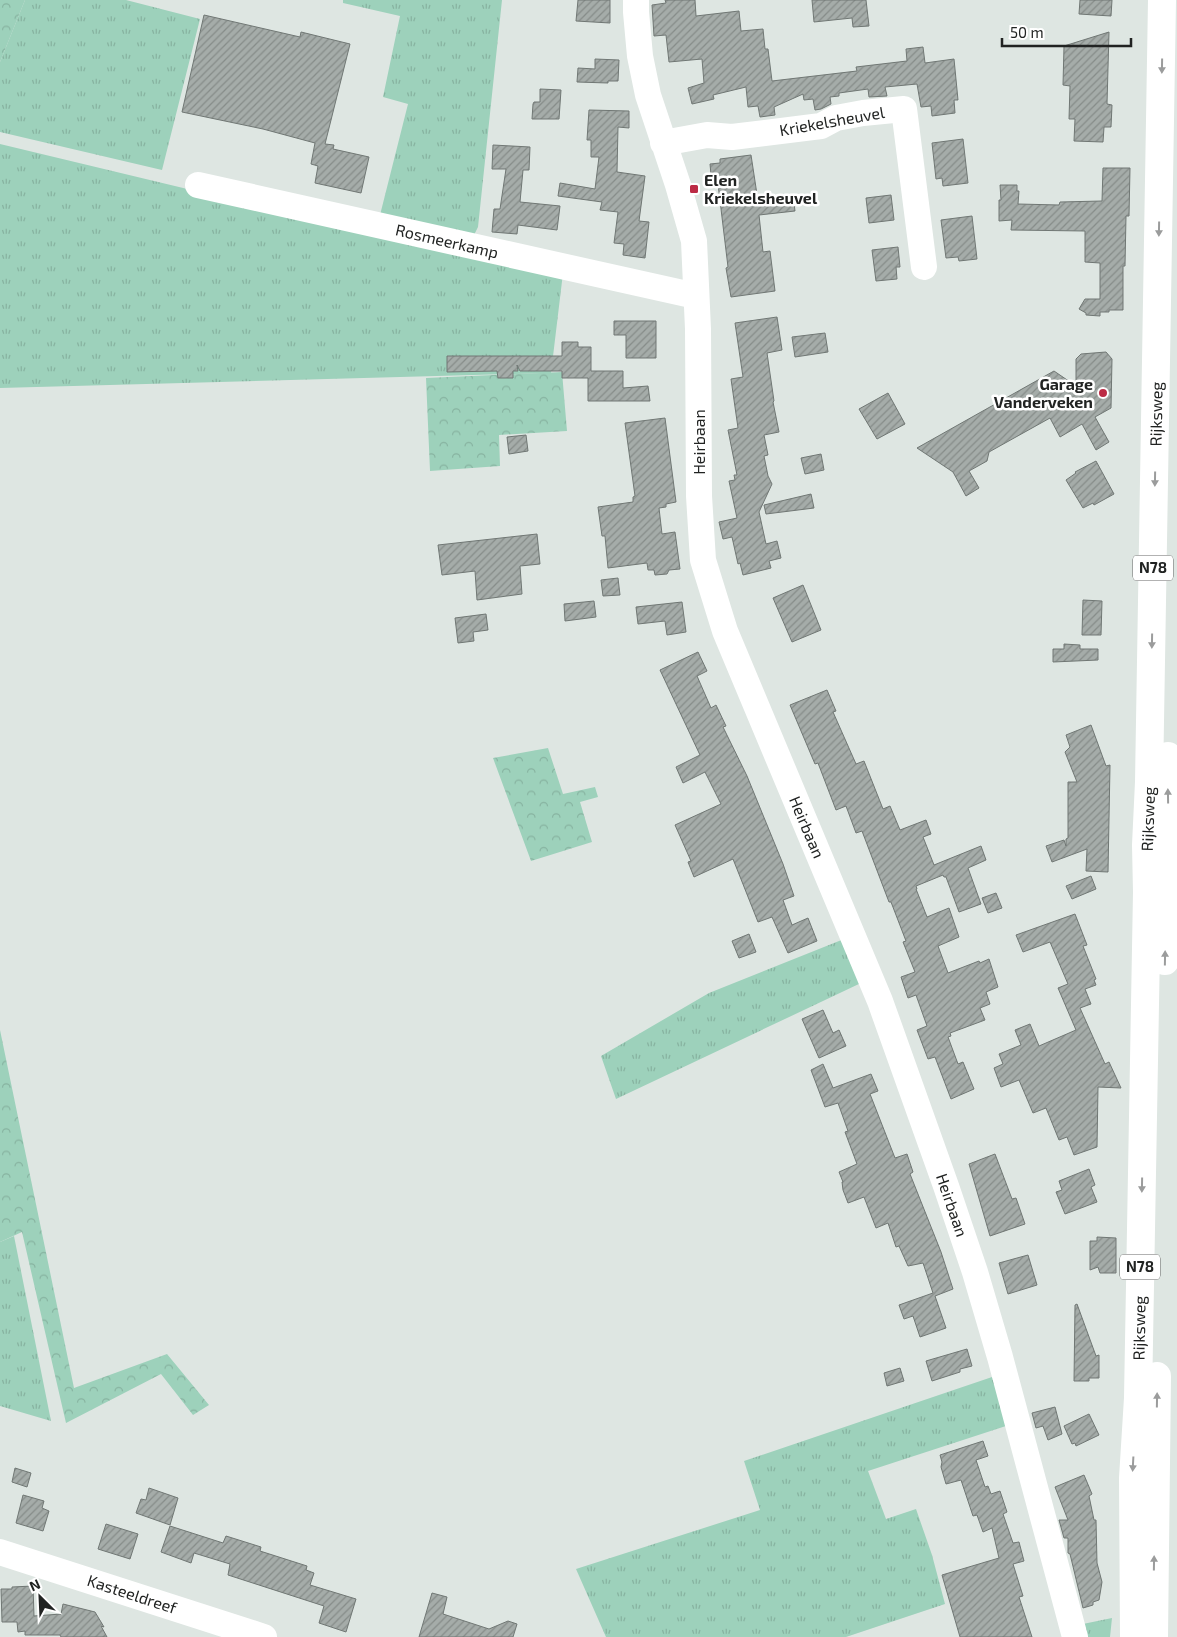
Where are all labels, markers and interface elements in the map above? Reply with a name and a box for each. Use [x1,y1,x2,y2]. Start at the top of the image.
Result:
scale bar [1002,15,1131,47]
text: 50 m [1010,23,1044,41]
one-way arrow [1158,58,1166,74]
street label: Kriekelsheuvel [778,102,886,139]
place label: Elen Kriekelsheuvel [704,170,818,207]
marker: Elen Kriekelsheuvel [688,183,700,195]
street label: Rosmeerkamp [394,219,500,262]
one-way arrow [1155,221,1163,237]
place label: Garage Vanderveken [994,374,1093,411]
street label: Rijksweg [1145,381,1167,447]
marker: Garage Vanderveken [1097,387,1109,399]
street label: Heirbaan [689,409,708,475]
one-way arrow [1150,471,1158,487]
road number: N78 [1133,556,1173,580]
one-way arrow [1148,633,1156,649]
street label: Rijksweg [1137,786,1159,852]
one-way arrow [1164,787,1172,803]
street label: Heirbaan [786,793,829,861]
one-way arrow [1161,950,1169,966]
street label: Heirbaan [933,1171,972,1239]
one-way arrow [1138,1177,1146,1193]
road number: N78 [1120,1254,1160,1280]
street label: Rijksweg [1128,1295,1150,1361]
one-way arrow [1153,1392,1161,1408]
one-way arrow [1129,1456,1137,1472]
one-way arrow [1150,1555,1158,1571]
street label: Kasteeldreef [85,1570,180,1617]
north arrow [15,1572,65,1622]
text: N [26,1575,43,1594]

